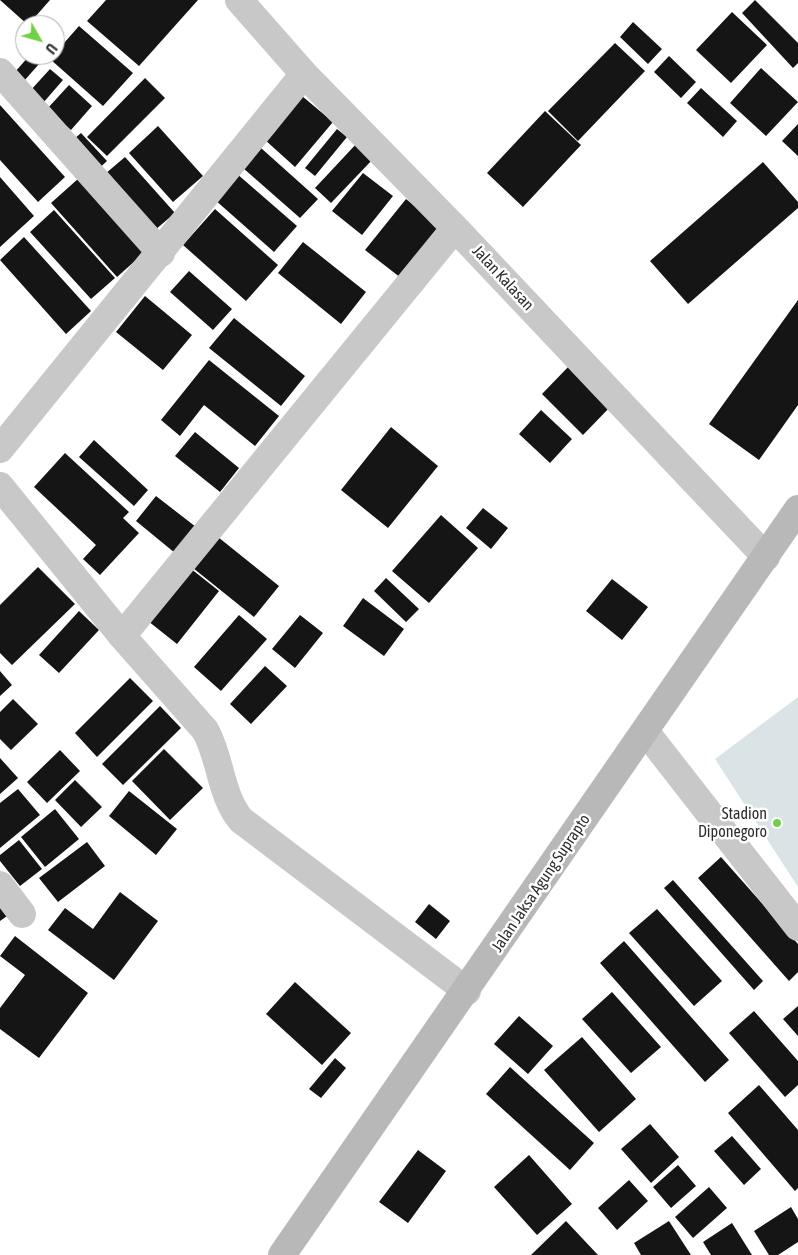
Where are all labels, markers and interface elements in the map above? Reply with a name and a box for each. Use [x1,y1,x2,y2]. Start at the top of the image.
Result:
north arrow [15,15,65,65]
text: U [42,40,60,57]
street label: Jalan Kalasan [468,242,538,314]
place label: Stadion Diponegoro [698,804,767,842]
street label: Jalan Jaksa Agung Suprapto [488,811,594,955]
marker: Stadion Diponegoro [771,817,783,829]

